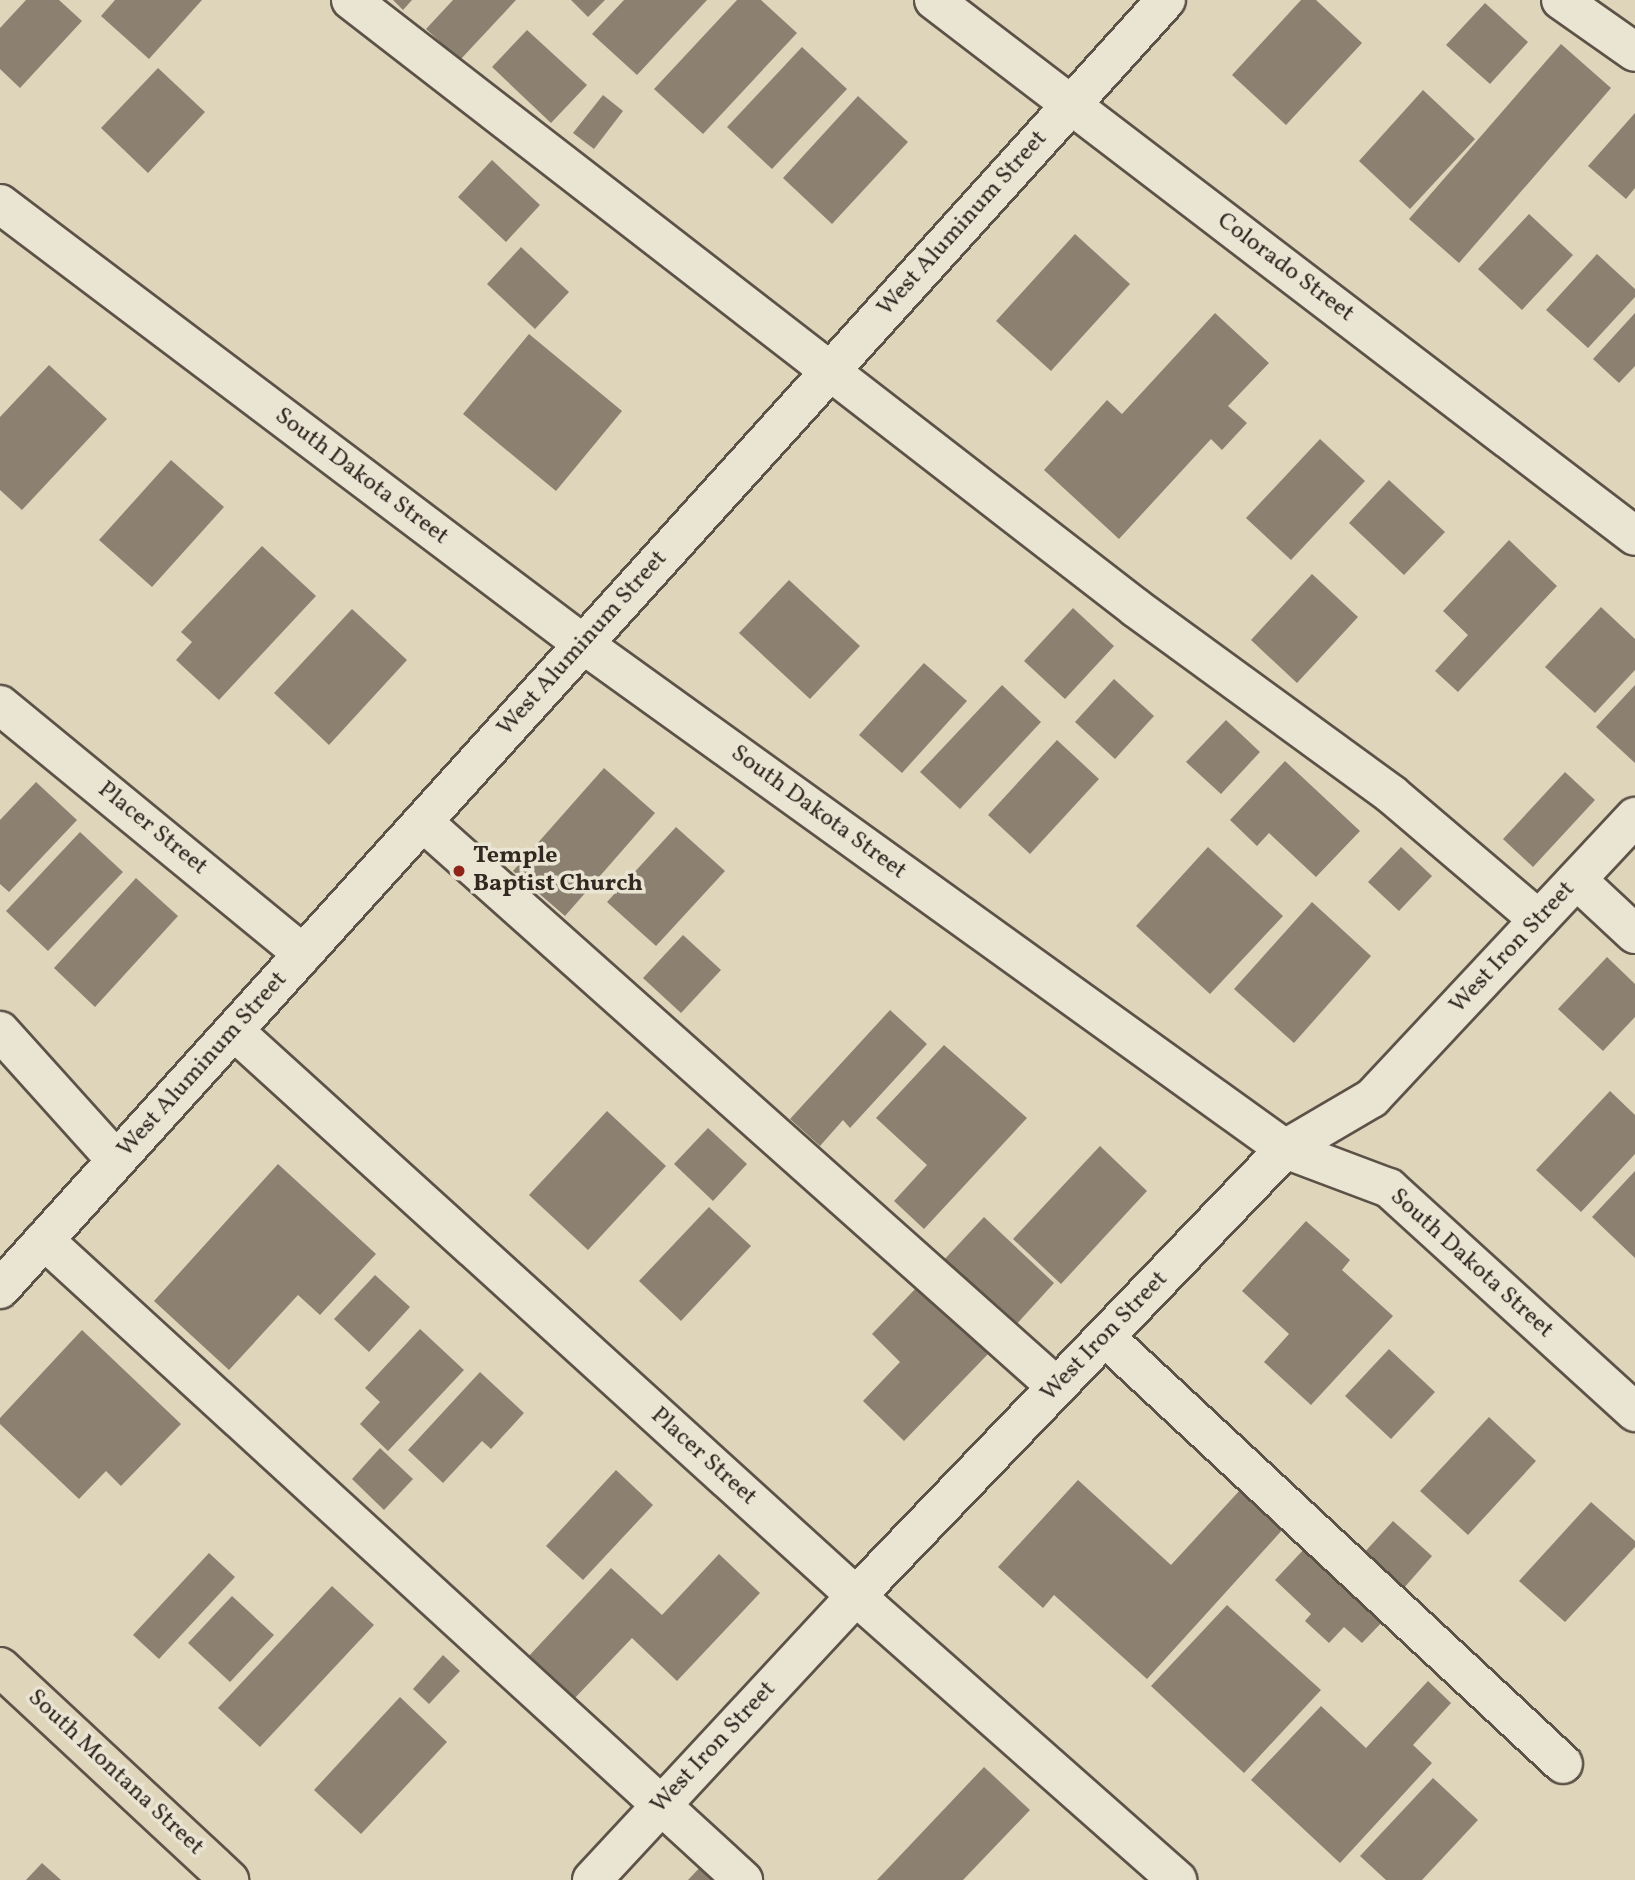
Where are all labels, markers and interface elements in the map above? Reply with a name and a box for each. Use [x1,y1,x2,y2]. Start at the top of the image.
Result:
street label: West Aluminum Street [872,125,1054,323]
street label: Colorado Street [1211,207,1359,329]
street label: South Dakota Street [268,402,454,552]
street label: West Aluminum Street [492,545,674,743]
street label: South Dakota Street [725,740,911,886]
street label: Placer Street [91,776,213,882]
place label: Temple Baptist Church [473,843,643,899]
marker: Temple Baptist Church [451,863,467,879]
street label: West Iron Street [1444,876,1582,1020]
street label: West Aluminum Street [112,966,294,1164]
street label: South Dakota Street [1383,1183,1559,1345]
street label: West Iron Street [1035,1266,1175,1408]
street label: Placer Street [644,1402,762,1512]
street label: West Iron Street [645,1676,783,1820]
street label: South Montana Street [21,1684,209,1862]

